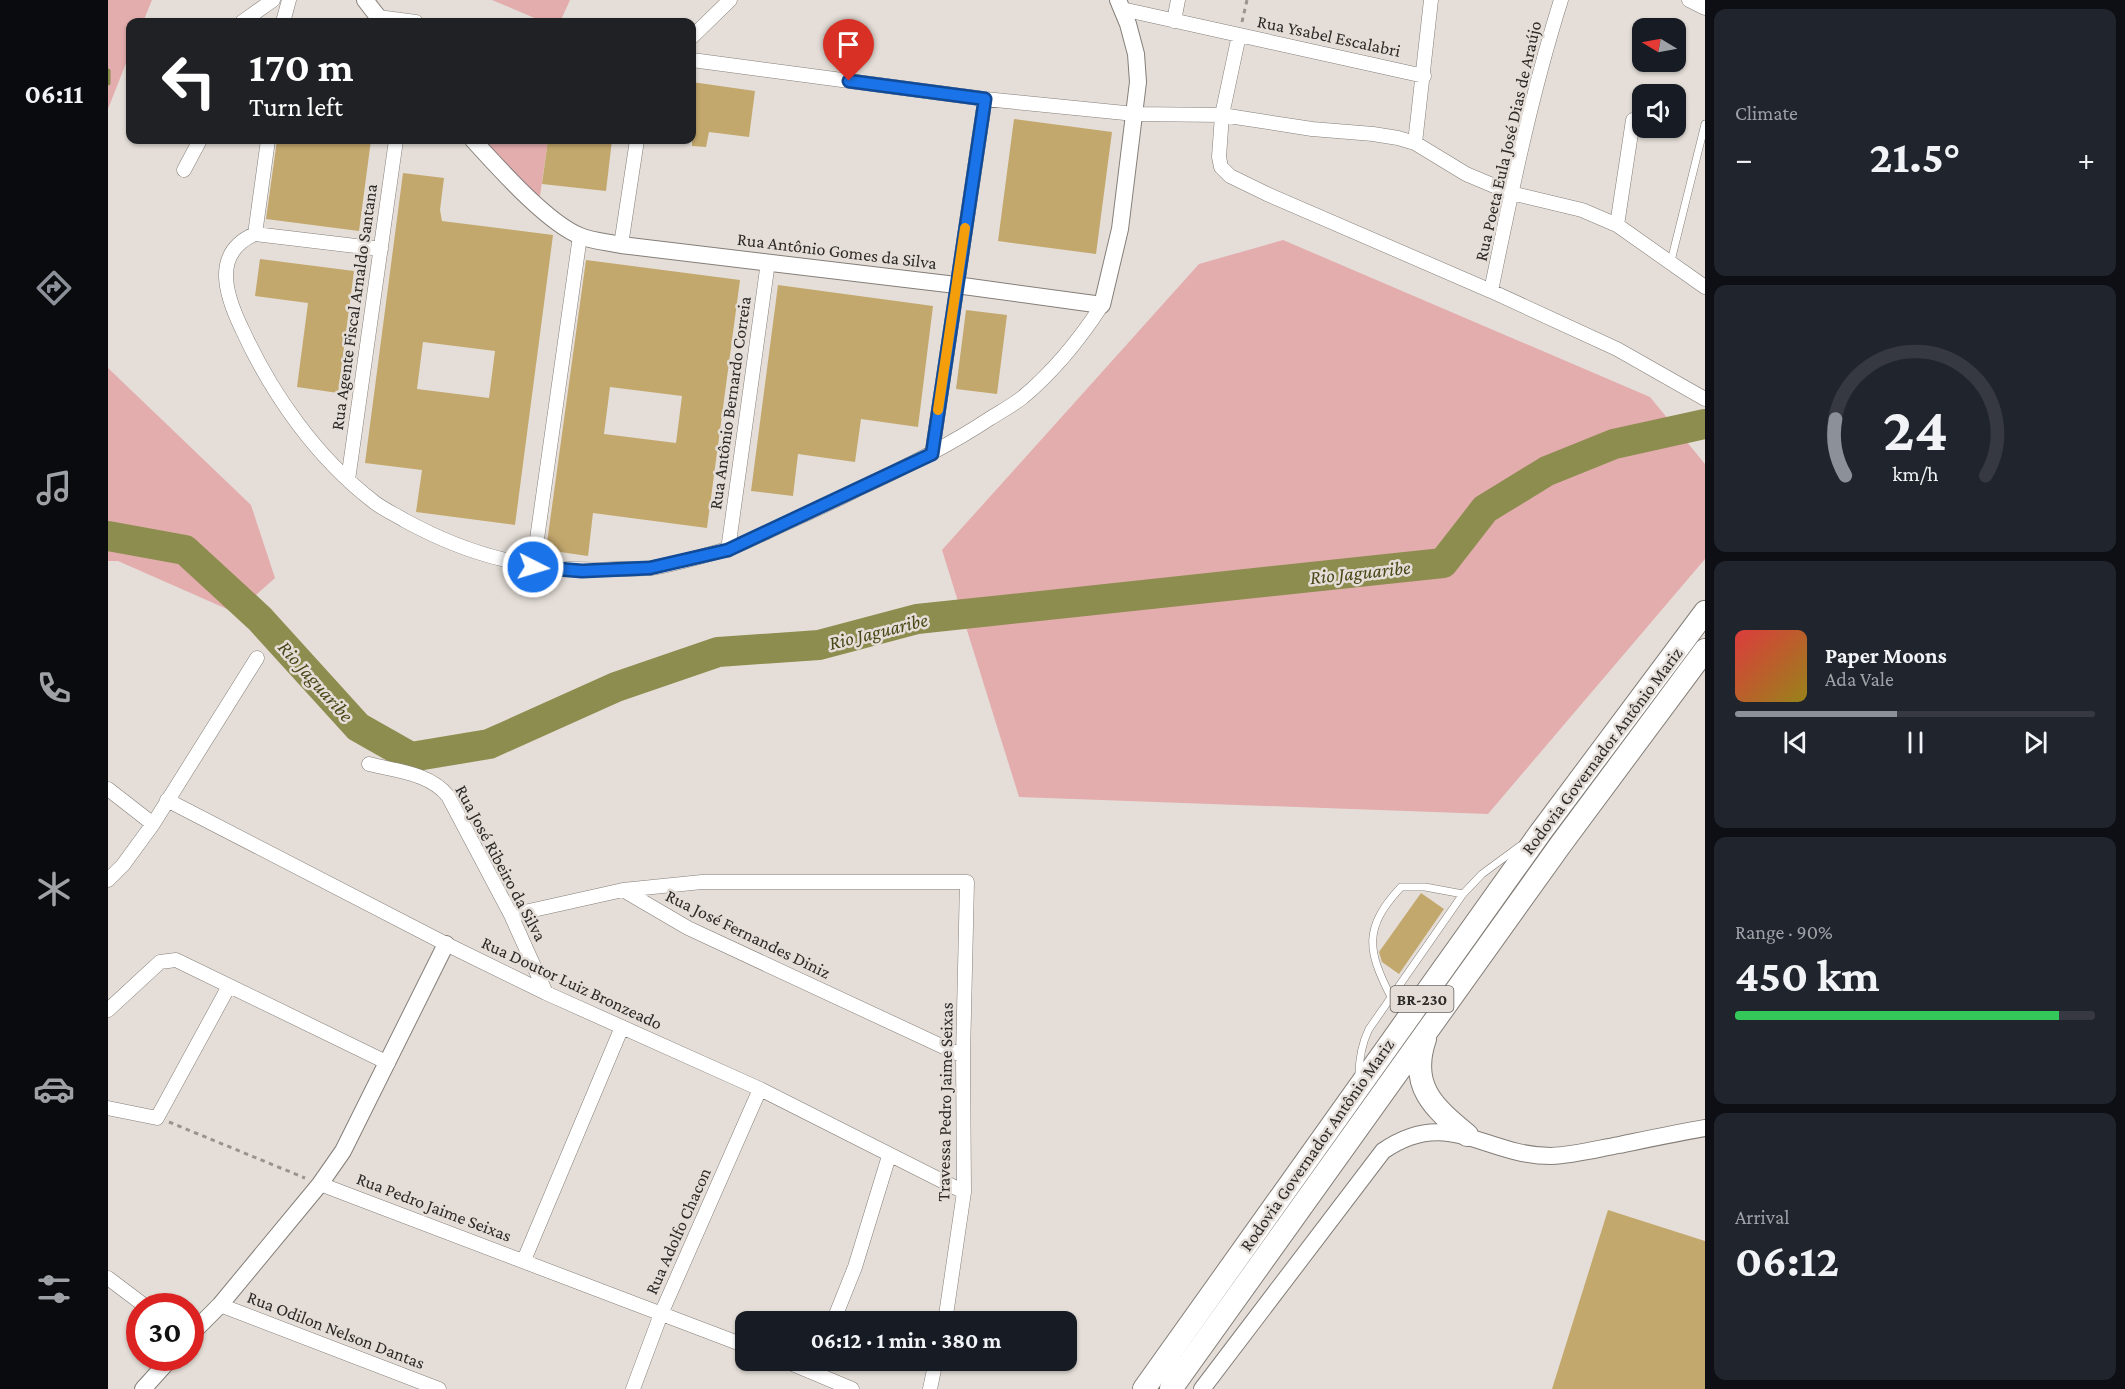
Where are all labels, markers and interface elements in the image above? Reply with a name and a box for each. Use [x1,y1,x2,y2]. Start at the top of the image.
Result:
street label: Rua Ysabel Escalabri [1256,11,1403,61]
north arrow [1632,18,1686,72]
map controls [1632,18,1686,138]
pin [823,19,874,81]
street label: Rua Poeta Eula José Dias de Araújo [1471,19,1546,263]
icon: arrive [832,28,865,61]
icon: left [150,42,228,120]
text: 170 m [249,43,354,90]
text: 06:11 [25,79,83,109]
button: sound [1632,84,1686,138]
text: Turn left [249,92,343,122]
text: Climate [1735,102,1798,124]
text: 21.5° [1870,132,1960,182]
text: − [1735,140,1752,177]
text: + [2078,140,2095,177]
street label: Rua Agente Fiscal Arnaldo Santana [327,182,381,432]
street label: Rua Antônio Gomes da Silva [736,229,938,273]
icon: directions [33,267,75,309]
street label: Rua Antônio Bernardo Correia [705,295,755,511]
text: 24 [1882,394,1948,463]
text: km/h [1892,462,1939,486]
icon: music [33,467,75,509]
position arrow [501,535,565,599]
water label: Rio Jaguaribe [1309,556,1412,589]
water label: Rio Jaguaribe [826,608,930,655]
water label: Rio Jaguaribe [273,636,358,727]
street label: Rodovia Governador Antônio Mariz [1518,643,1687,858]
text: Paper Moons [1825,643,1947,668]
icon: phone [33,667,75,709]
text: Ada Vale [1825,668,1894,690]
icon: previous [1779,726,1812,759]
icon: pause [1899,726,1932,759]
icon: next [2019,726,2052,759]
street label: Rua José Ribeiro da Silva [451,781,551,945]
icon: climate [33,868,75,910]
street label: Rua José Fernandes Diniz [662,885,834,983]
text: Range · 90% [1735,921,1833,943]
street label: Rua Doutor Luiz Bronzeado [479,932,665,1034]
text: 450 km [1735,951,1880,1001]
road number: BR-230 [1390,986,1454,1012]
street label: Travessa Pedro Jaime Seixas [933,1002,957,1202]
street label: Rodovia Governador Antônio Mariz [1236,1035,1398,1255]
icon: car [33,1068,75,1110]
street label: Rua Adolfo Chacon [641,1164,715,1297]
street label: Rua Pedro Jaime Seixas [354,1168,514,1246]
text: Arrival [1735,1206,1789,1228]
text: 06:12 [1735,1236,1839,1286]
icon: filters [33,1268,75,1310]
street label: Rua Odilon Nelson Dantas [244,1287,428,1373]
speed limit sign: 30 [126,1293,204,1371]
text: 06:12 · 1 min · 380 m [811,1328,1001,1353]

